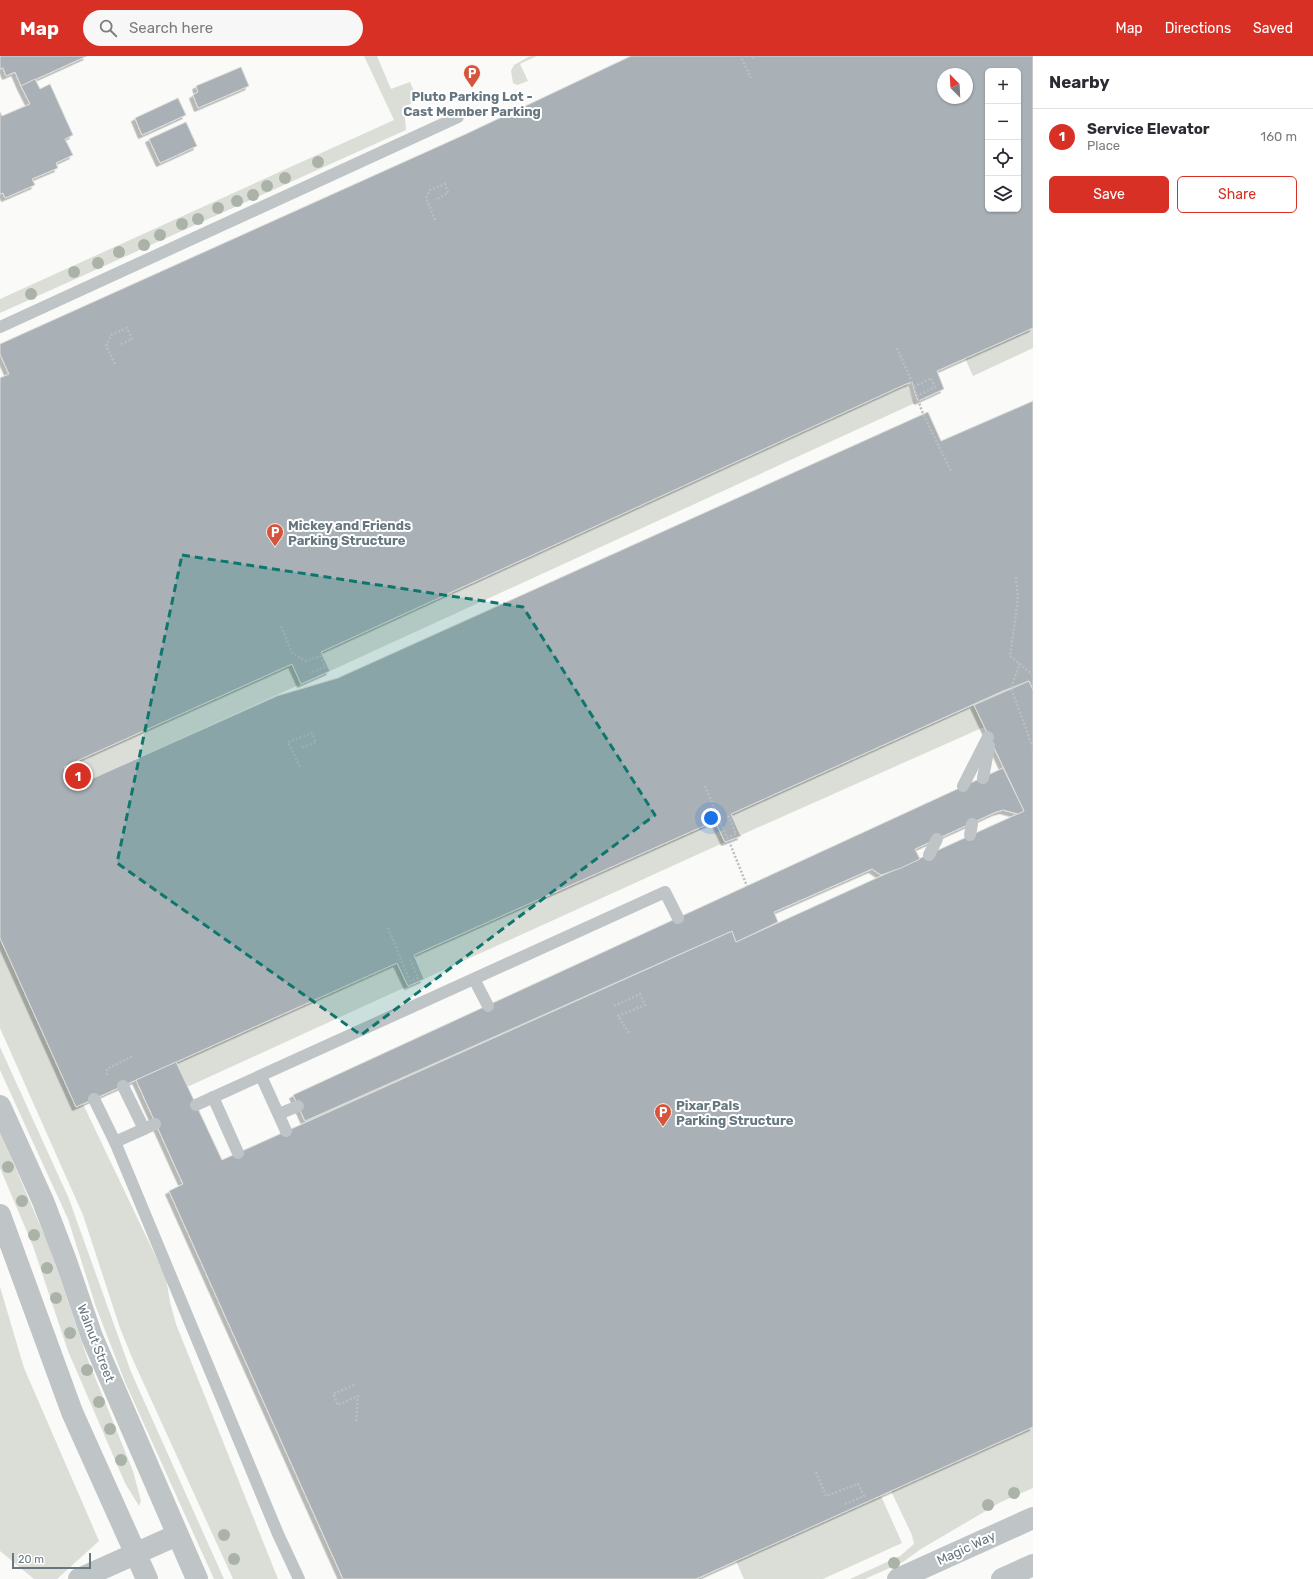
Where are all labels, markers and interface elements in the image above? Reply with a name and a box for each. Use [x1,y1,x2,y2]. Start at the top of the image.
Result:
search box [83,10,363,46]
text: Map [20,17,59,40]
icon: search [97,17,119,39]
text: Search here [129,19,213,37]
text: Map [1116,20,1143,37]
text: Directions [1165,20,1231,37]
text: Saved [1253,20,1293,37]
parking icon: Pluto Parking Lot - Cast Member Parking [462,63,482,88]
north arrow [937,68,973,104]
map controls [985,68,1021,212]
button: + [985,68,1021,104]
text: Nearby [1049,72,1110,92]
place label: Pluto Parking Lot - Cast Member Parking [403,89,541,119]
button: − [985,104,1021,140]
text: Service Elevator [1087,120,1210,138]
text: 1 [1059,129,1065,144]
text: 160 m [1261,129,1297,144]
text: Place [1087,138,1120,153]
button: locate [985,140,1021,176]
button: layers [985,176,1021,212]
button: Save [1049,176,1169,213]
button: Share [1177,176,1297,213]
place label: Mickey and Friends Parking Structure [288,518,411,548]
parking icon: Mickey and Friends Parking Structure [265,522,285,547]
pin: 1 [65,761,91,791]
your location [701,808,721,828]
place label: Pixar Pals Parking Structure [676,1098,794,1128]
parking icon: Pixar Pals Parking Structure [653,1102,673,1127]
street label: Walnut Street [74,1302,118,1384]
street label: Magic Way [934,1528,998,1569]
scale bar [12,1551,91,1570]
text: 20 m [18,1553,44,1566]

